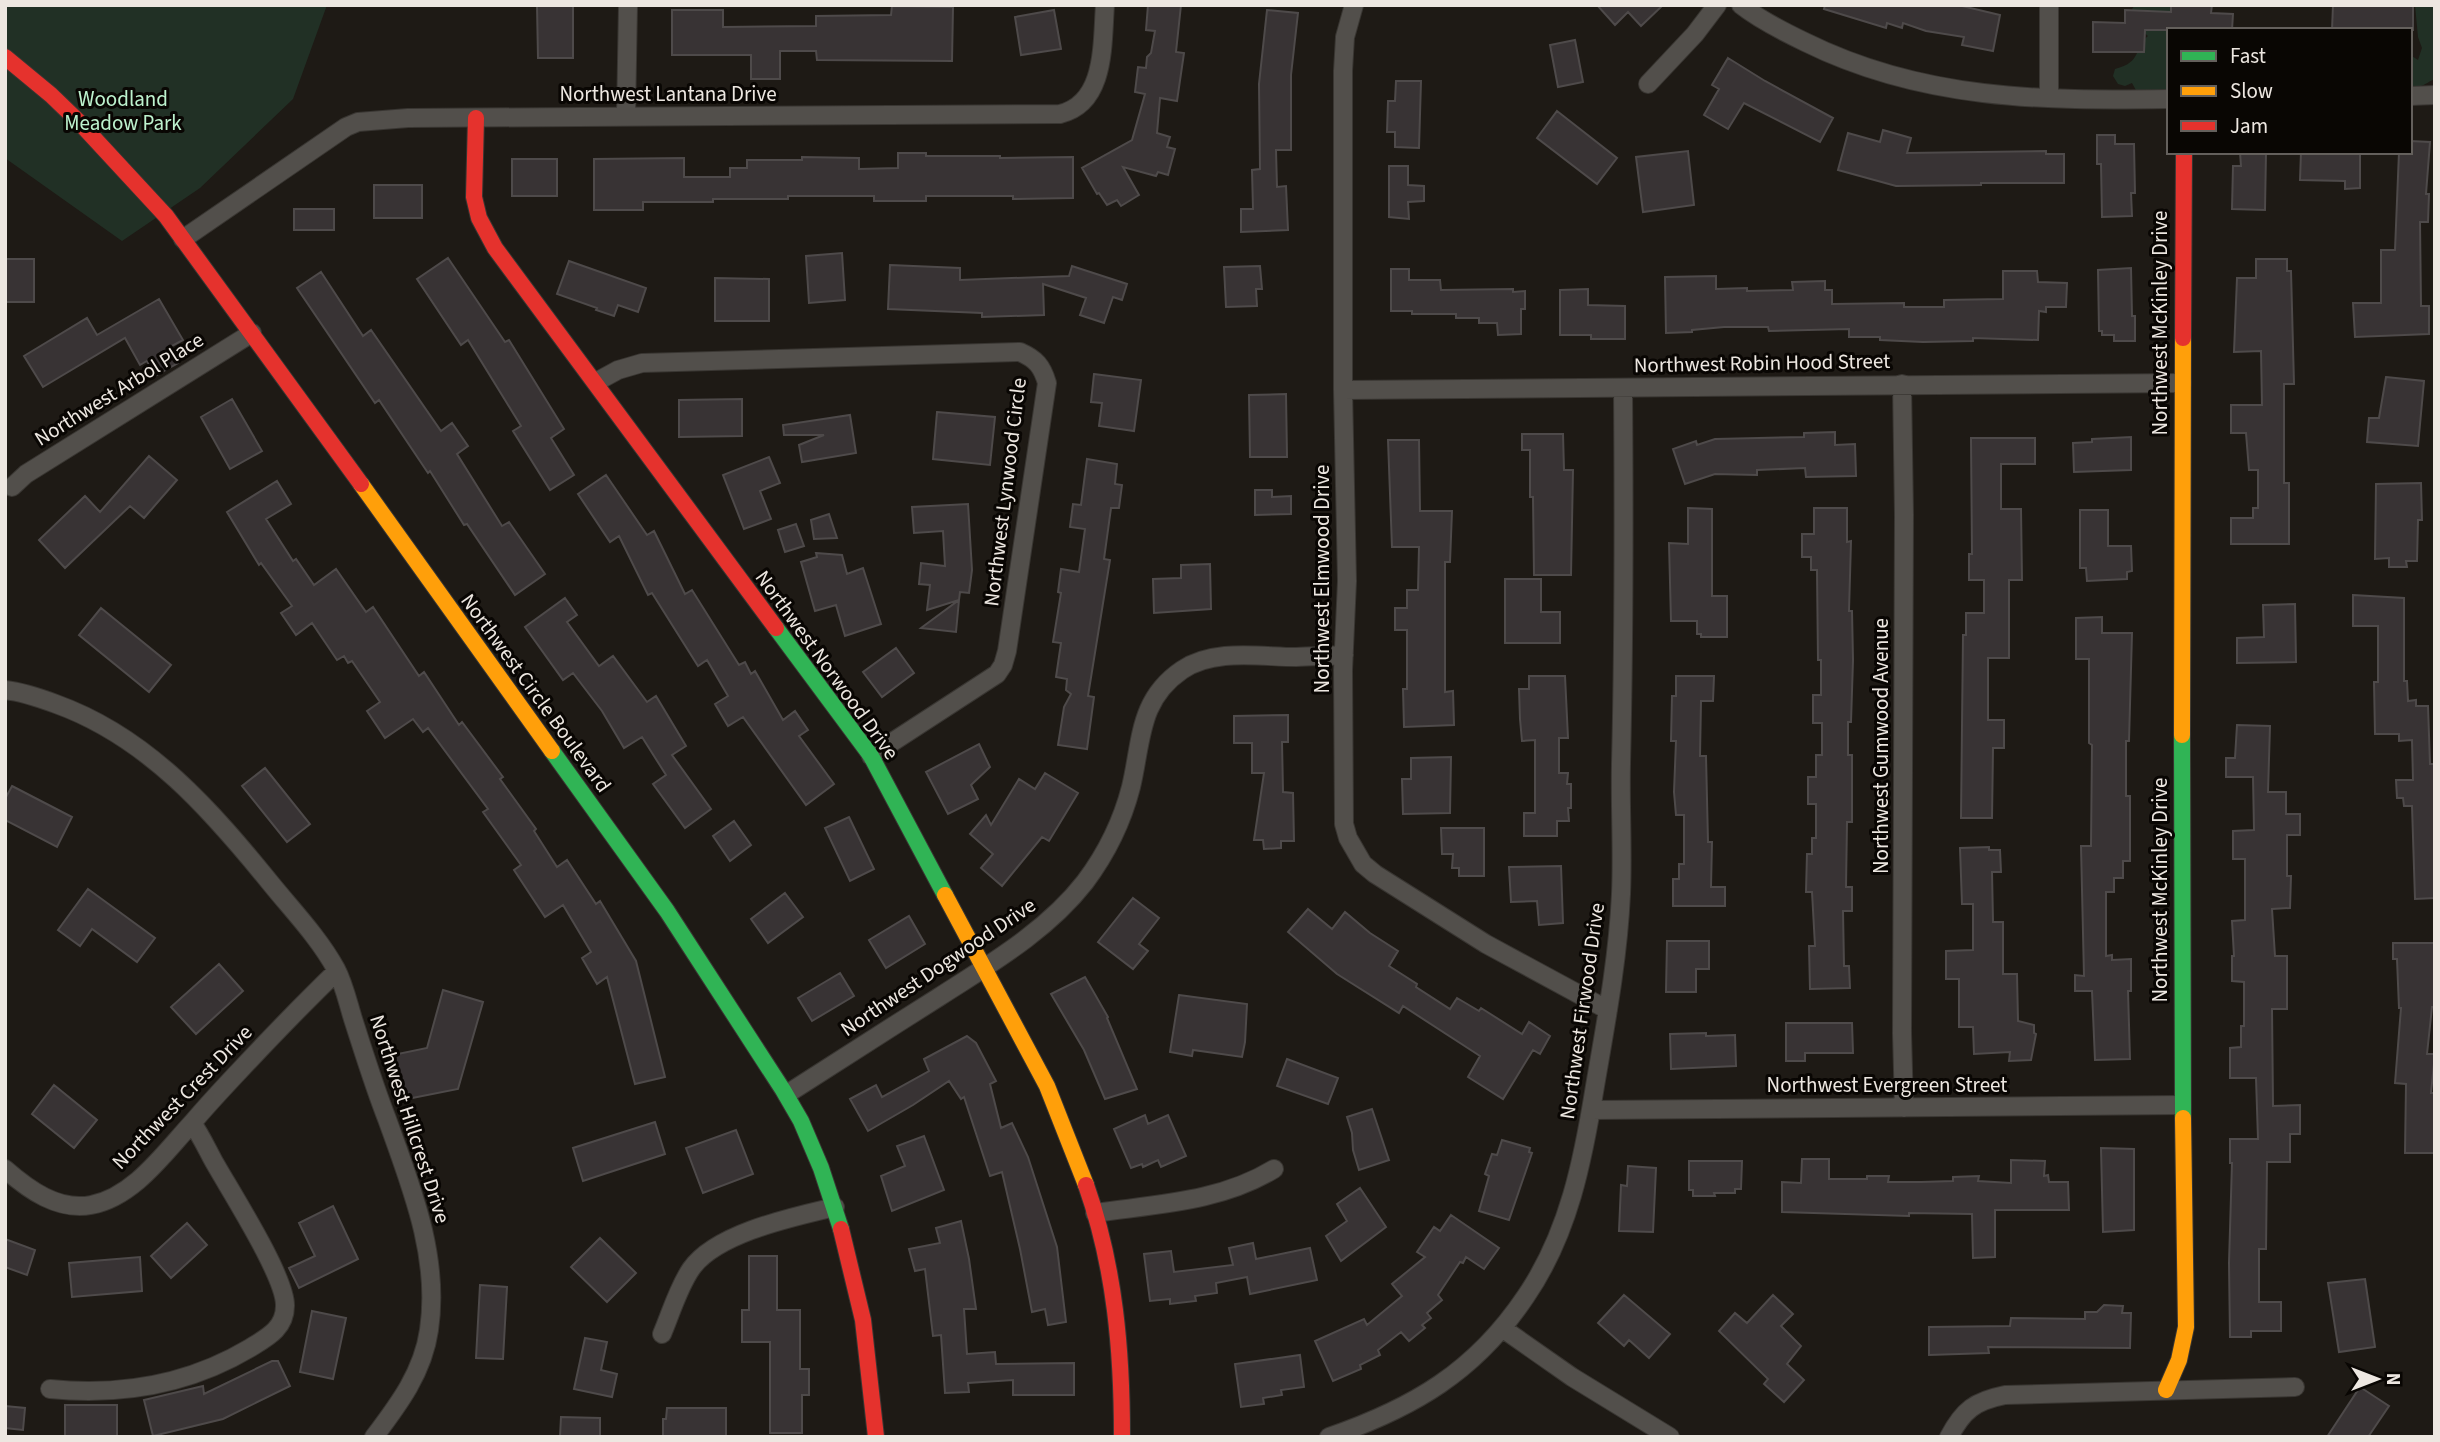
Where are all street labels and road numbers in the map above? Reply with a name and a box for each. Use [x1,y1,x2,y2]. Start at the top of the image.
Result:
street label: Northwest Lantana Drive [559,79,777,109]
street label: Northwest McKinley Drive [2145,211,2175,435]
street label: Northwest Arbol Place [29,325,209,453]
street label: Northwest Robin Hood Street [1634,346,1890,380]
street label: Northwest Lynwood Circle [976,376,1034,608]
street label: Northwest Elmwood Drive [1307,465,1337,693]
street label: Northwest Norwood Drive [748,564,906,766]
street label: Northwest Circle Boulevard [454,587,618,799]
street label: Northwest Gumwood Avenue [1866,618,1896,874]
street label: Northwest McKinley Drive [2145,778,2175,1002]
street label: Northwest Dogwood Drive [834,890,1042,1044]
street label: Northwest Firwood Drive [1552,901,1612,1121]
street label: Northwest Hillcrest Drive [362,1011,458,1227]
street label: Northwest Crest Drive [105,1018,259,1176]
street label: Northwest Evergreen Street [1767,1070,2007,1100]

